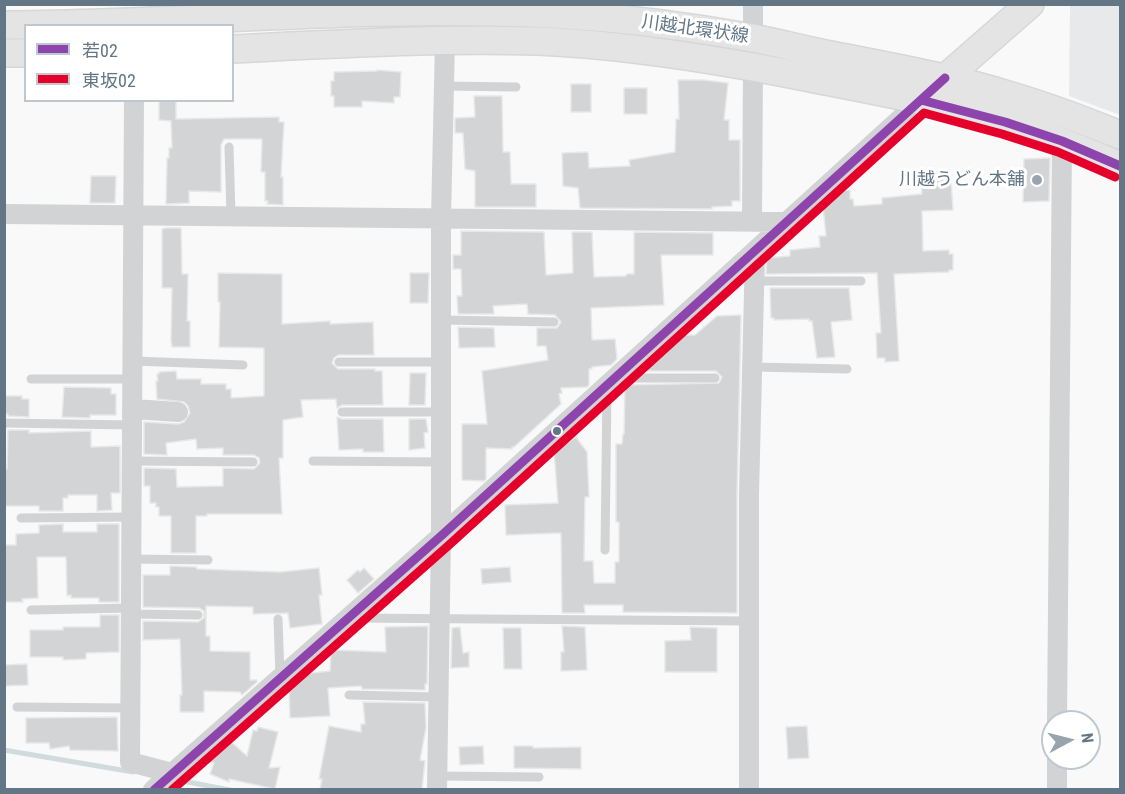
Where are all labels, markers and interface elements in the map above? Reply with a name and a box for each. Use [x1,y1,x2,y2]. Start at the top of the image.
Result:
street label: 川越北環状線 [640,12,750,48]
legend [24,24,234,102]
text: 若02 [82,40,118,61]
text: 東坂02 [82,70,136,91]
place label: 川越うどん本舗 [899,169,1025,191]
marker: 川越うどん本舗 [1030,173,1044,187]
unlabelled marker [551,425,563,437]
north arrow [1041,710,1101,770]
text: N [1077,732,1097,744]

